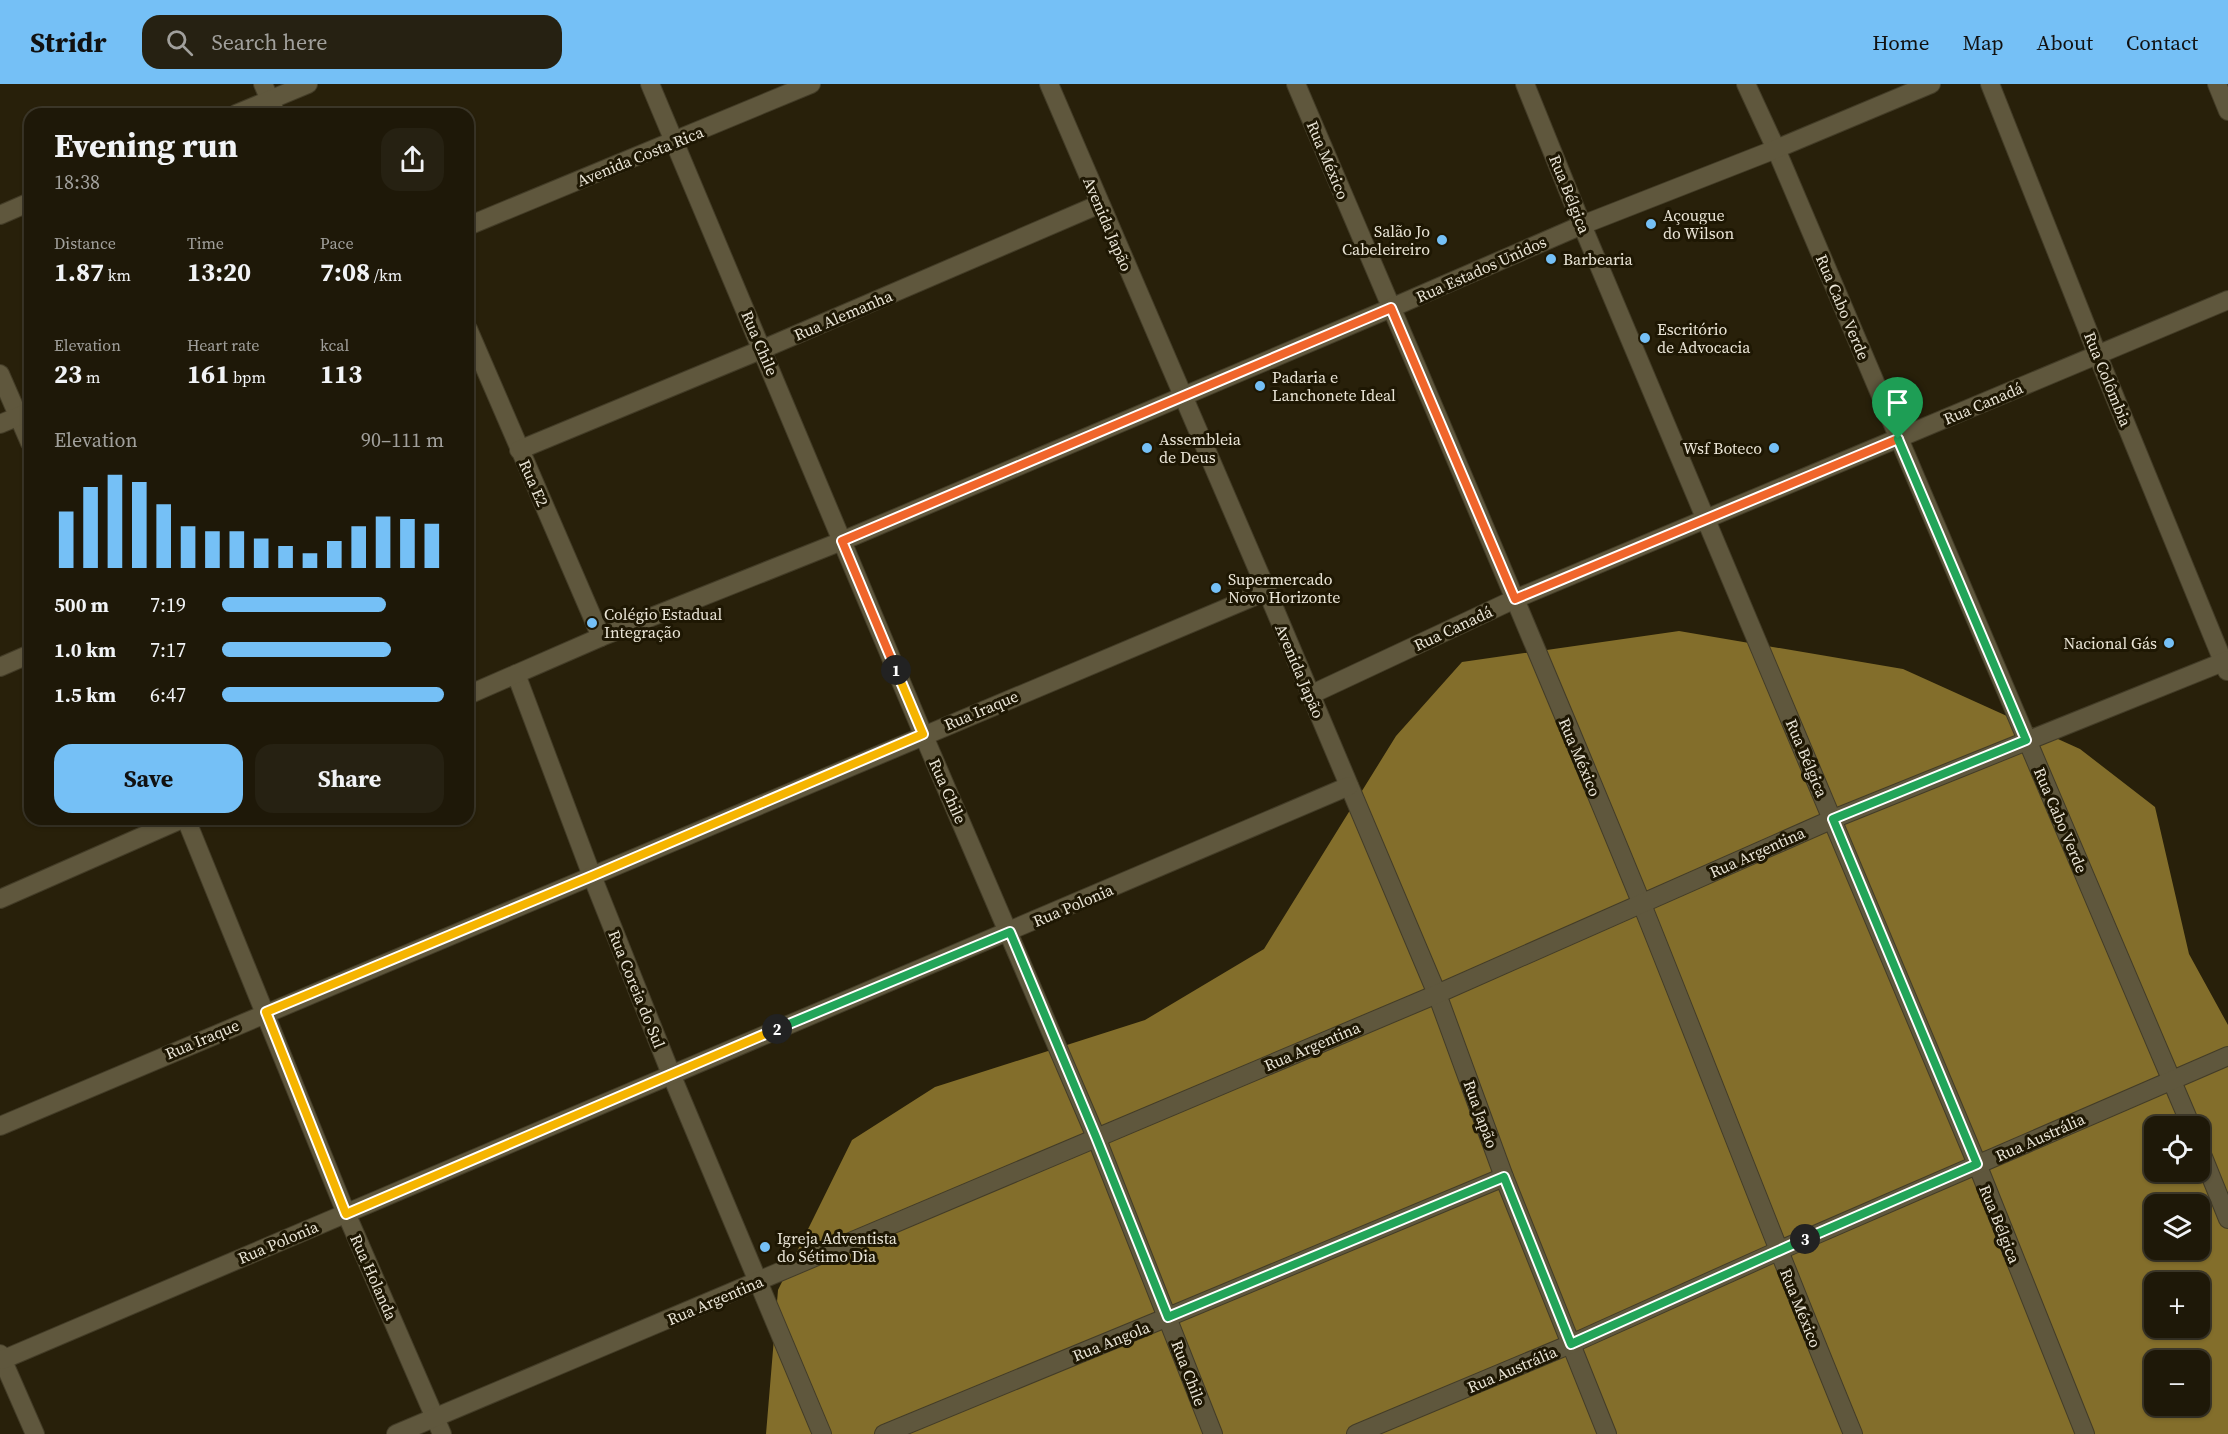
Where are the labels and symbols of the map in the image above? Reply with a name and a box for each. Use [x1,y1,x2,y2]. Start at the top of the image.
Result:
street label: Rua México [1302,117,1355,203]
street label: Avenida Costa Rica [573,120,707,191]
street label: Rua Bélgica [1544,151,1596,237]
street label: Avenida Japão [1078,173,1138,275]
place label: Açougue do Wilson [1663,204,1734,244]
marker: Açougue do Wilson [1644,217,1658,231]
place label: Salão Jo Cabeleireiro [1342,220,1430,260]
street label: Rua Estados Unidos [1412,230,1550,308]
marker: Salão Jo Cabeleireiro [1435,233,1449,247]
place label: Barbearia [1563,248,1634,270]
street label: Rua Cabo Verde [1811,251,1875,363]
marker: Barbearia [1544,252,1558,266]
street label: Rua Alemanha [790,284,896,346]
street label: Rua Chile [736,307,784,379]
place label: Escritório de Advocacia [1657,318,1751,358]
street label: Rua Colômbia [2079,328,2137,430]
marker: Escritório de Advocacia [1638,331,1652,345]
place label: Padaria e Lanchonete Ideal [1272,366,1396,406]
street label: Rua Canadá [1940,376,2027,430]
pin [1872,377,1923,439]
marker: Padaria e Lanchonete Ideal [1253,379,1267,393]
place label: Assembleia de Deus [1159,428,1242,468]
place label: Wsf Boteco [1683,437,1762,459]
marker: Assembleia de Deus [1140,441,1154,455]
marker: Wsf Boteco [1767,441,1781,455]
street label: Rua E2 [514,456,554,510]
place label: Supermercado Novo Horizonte [1228,568,1340,608]
marker: Supermercado Novo Horizonte [1209,581,1223,595]
street label: Rua Canadá [1410,600,1497,656]
place label: Colégio Estadual Integração [604,603,723,643]
marker: Colégio Estadual Integração [585,616,599,630]
street label: Avenida Japão [1270,620,1330,722]
place label: Nacional Gás [2064,632,2157,654]
marker: Nacional Gás [2162,636,2176,650]
pin: 1 [881,655,911,685]
street label: Rua Iraque [941,685,1021,735]
street label: Rua México [1554,714,1607,800]
street label: Rua Bélgica [1781,715,1834,801]
street label: Rua Chile [924,755,972,827]
street label: Rua Cabo Verde [2029,764,2093,876]
street label: Rua Argentina [1706,821,1809,883]
street label: Rua Polonia [1029,878,1117,932]
street label: Rua Coreia do Sul [603,927,671,1051]
street label: Rua Iraque [162,1014,242,1064]
pin: 2 [762,1014,792,1044]
street label: Rua Argentina [1261,1016,1364,1076]
street label: Rua Japão [1459,1077,1504,1151]
street label: Rua Austrália [1992,1107,2089,1166]
street label: Rua Bélgica [1974,1181,2026,1267]
street label: Rua Polonia [234,1215,322,1269]
pin: 3 [1790,1224,1820,1254]
place label: Igreja Adventista do Sétimo Dia [777,1227,898,1267]
street label: Rua Holanda [345,1231,403,1324]
marker: Igreja Adventista do Sétimo Dia [758,1240,772,1254]
street label: Rua México [1775,1265,1827,1351]
street label: Rua Argentina [664,1270,767,1330]
street label: Rua Angola [1069,1315,1154,1366]
street label: Rua Chile [1166,1337,1212,1409]
street label: Rua Austrália [1464,1340,1561,1398]

